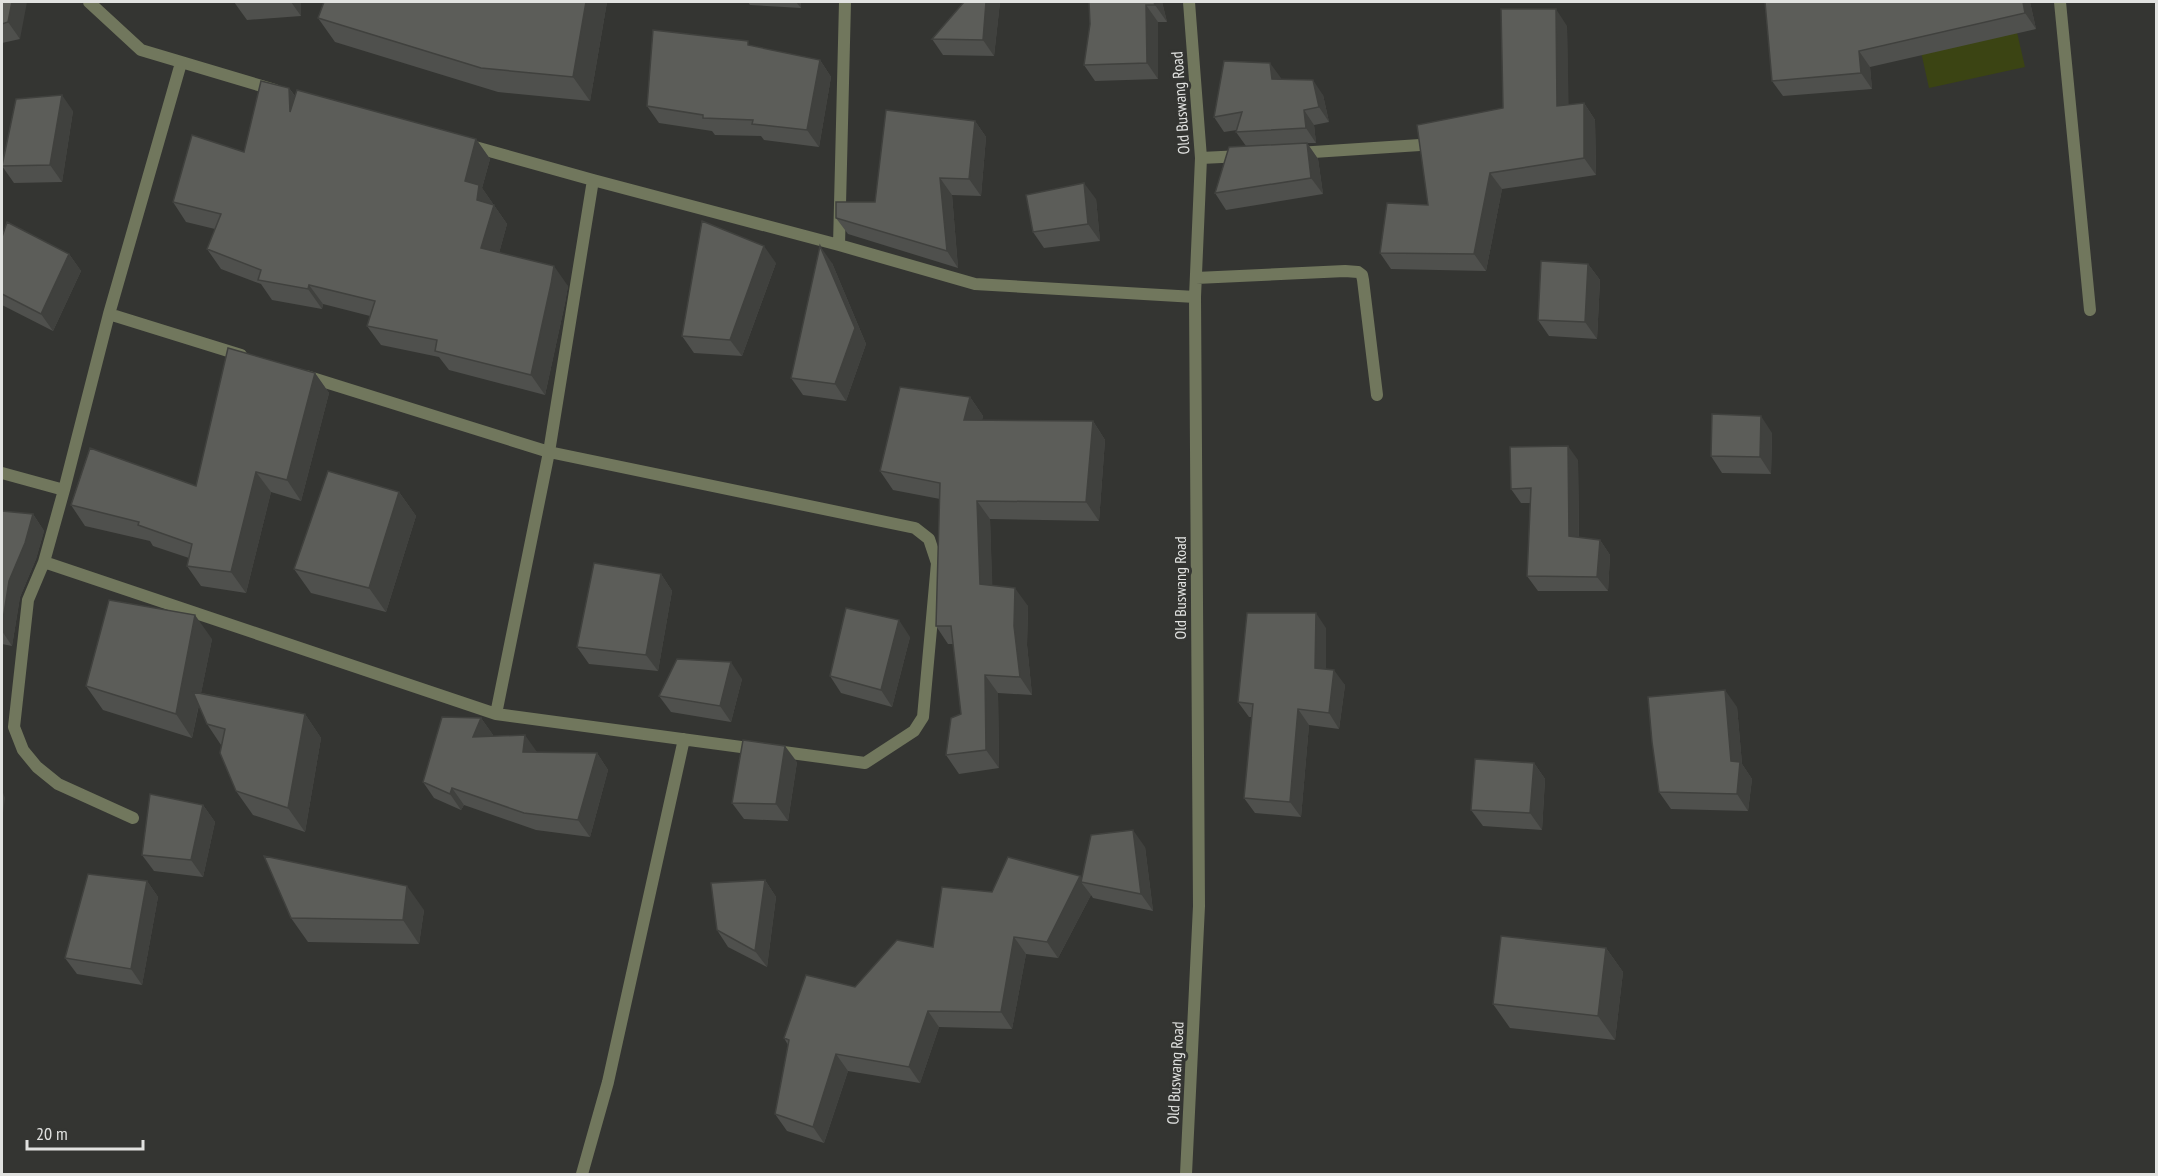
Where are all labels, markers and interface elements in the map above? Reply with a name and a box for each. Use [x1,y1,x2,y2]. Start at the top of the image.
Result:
street label: Old Buswang Road [1166,51,1194,155]
street label: Old Buswang Road [1170,536,1190,640]
street label: Old Buswang Road [1162,1021,1188,1125]
scale bar [27,1113,142,1151]
text: 20 m [36,1122,68,1145]

